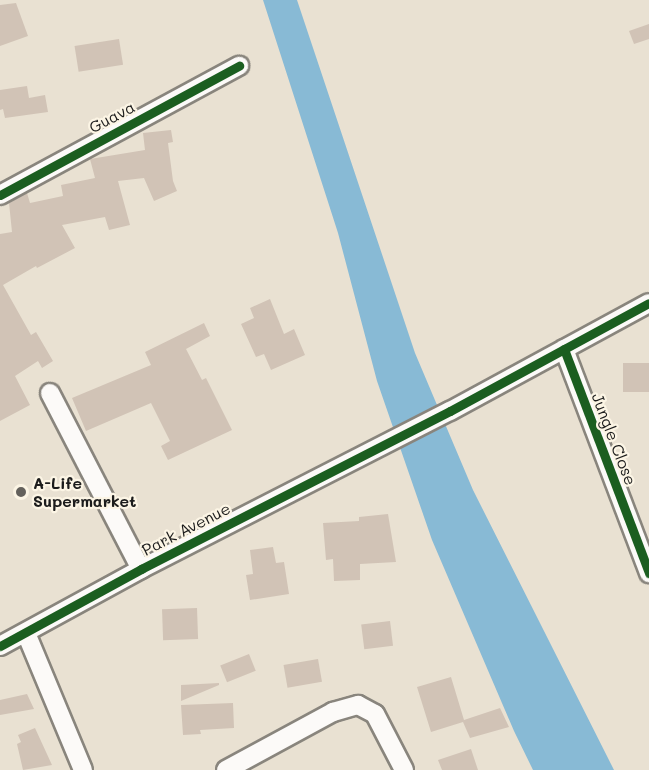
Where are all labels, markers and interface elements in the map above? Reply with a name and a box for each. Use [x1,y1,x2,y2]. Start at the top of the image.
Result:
street label: Guava [86,97,138,137]
street label: Jungle Close [588,390,640,488]
place label: A-Life Supermarket [33,473,136,511]
marker: A-Life Supermarket [14,485,28,499]
street label: Park Avenue [139,498,233,560]

